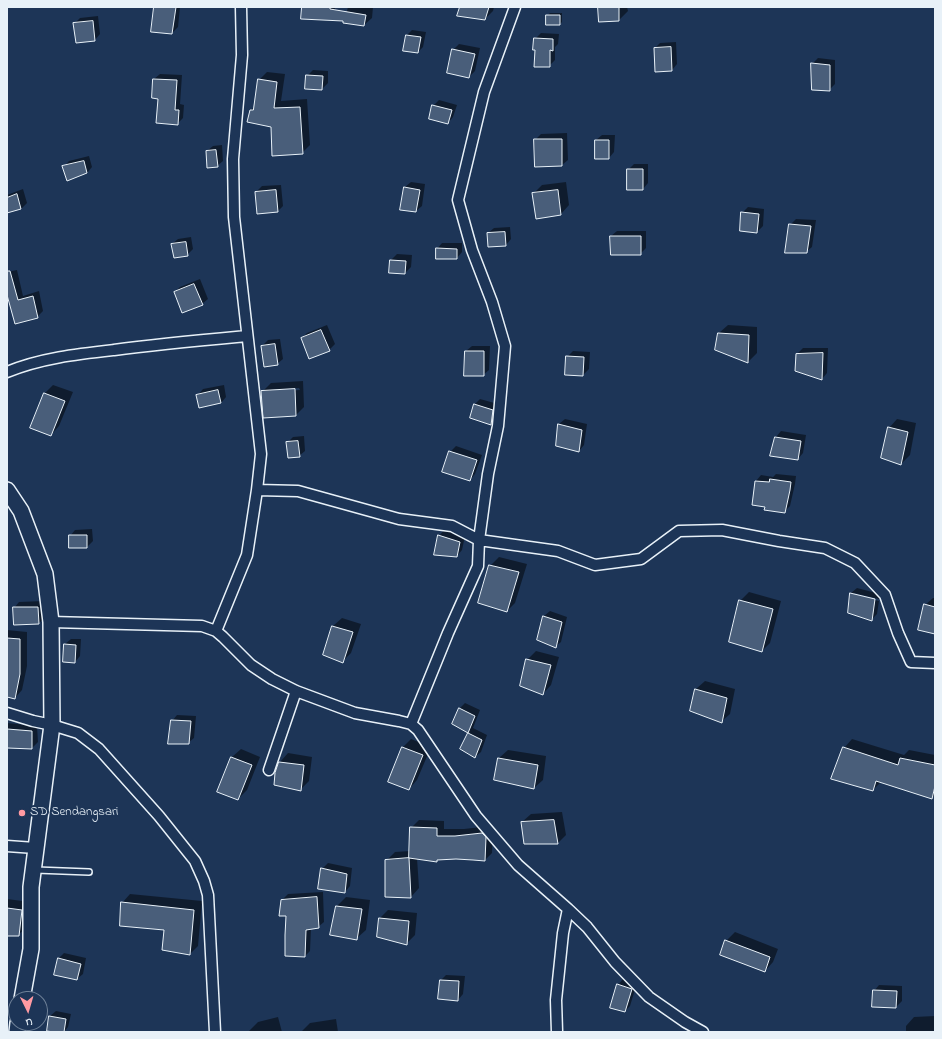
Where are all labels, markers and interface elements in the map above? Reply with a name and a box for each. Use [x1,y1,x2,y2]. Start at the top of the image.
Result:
place label: SD Sendangsari [30,805,118,821]
marker: SD Sendangsari [17,808,27,818]
north arrow [8,991,48,1031]
text: U [25,1014,33,1030]

